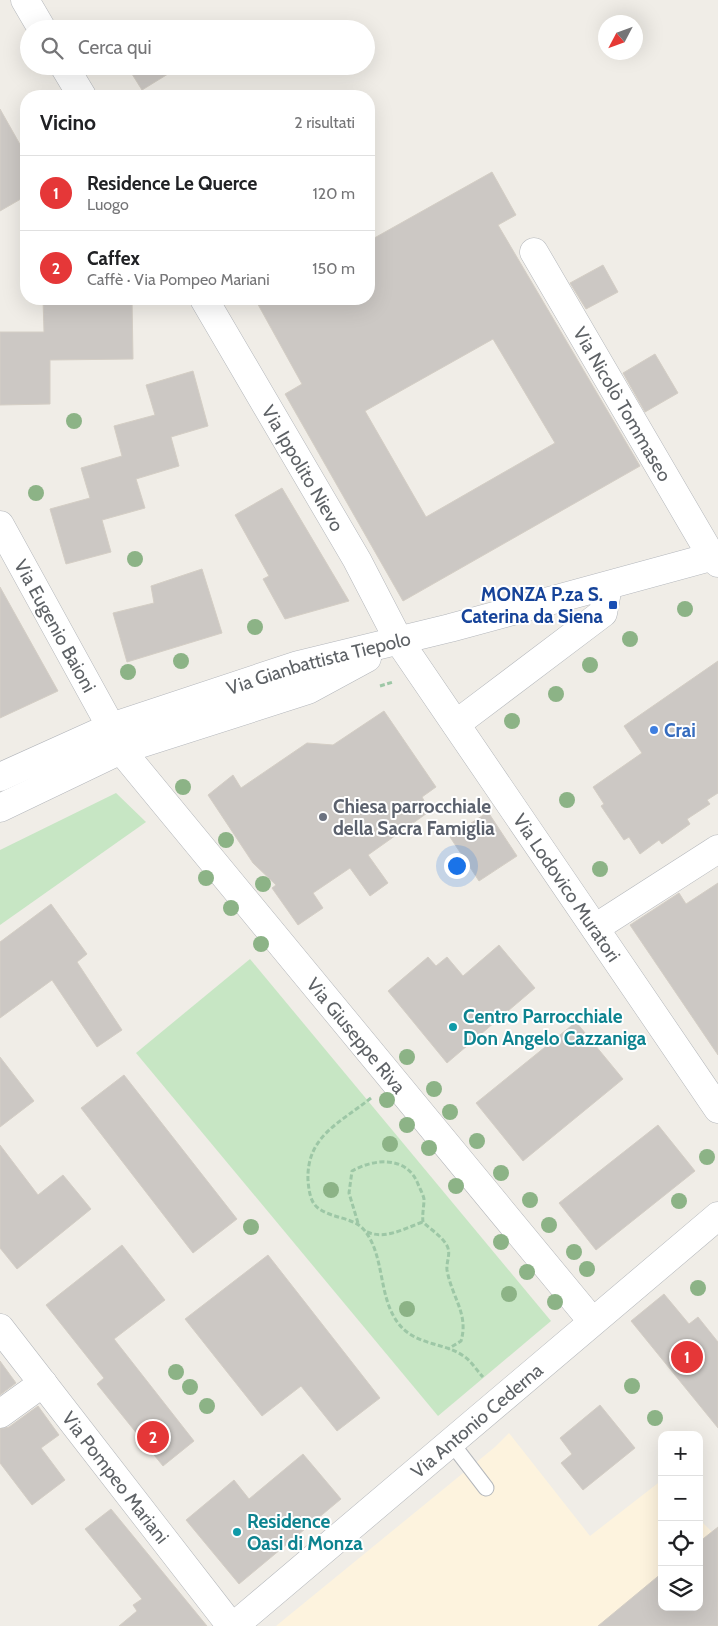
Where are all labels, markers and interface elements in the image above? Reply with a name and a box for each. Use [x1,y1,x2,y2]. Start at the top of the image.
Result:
north arrow [598,15,643,60]
search box [20,20,375,75]
icon: search [38,34,66,62]
text: Cerca qui [78,36,152,59]
text: Vicino [40,110,96,135]
text: 2 risultati [294,113,355,132]
text: Residence Le Querce [87,172,257,195]
text: 1 [53,184,59,203]
text: 120 m [313,184,355,203]
text: Luogo [87,195,129,214]
text: Caffex [87,247,140,270]
text: 2 [52,259,60,278]
text: 150 m [312,259,355,278]
text: Caffè · Via Pompeo Mariani [87,270,270,289]
street label: Via Nicolò Tommaseo [568,323,676,486]
street label: Via Ippolito Nievo [257,401,349,536]
street label: Via Eugenio Baioni [9,556,101,697]
place label: MONZA P.za S. Caterina da Siena [461,583,604,628]
marker: MONZA P.za S. Caterina da Siena [607,599,619,611]
street label: Via Gianbattista Tiepolo [224,627,413,700]
place label: Crai [664,719,696,742]
marker: Crai [648,724,660,736]
place label: Chiesa parrocchiale della Sacra Famiglia [333,795,495,840]
street label: Via Lodovico Muratori [508,809,625,966]
marker: Chiesa parrocchiale della Sacra Famiglia [317,811,329,823]
your location [444,853,470,879]
street label: Via Giuseppe Riva [302,973,410,1098]
place label: Centro Parrocchiale Don Angelo Cazzaniga [463,1005,647,1050]
marker: Centro Parrocchiale Don Angelo Cazzaniga [447,1021,459,1033]
pin: 1 [671,1338,703,1376]
street label: Via Antonio Cederna [406,1359,548,1483]
street label: Via Pompeo Mariani [57,1407,174,1548]
pin: 2 [137,1418,169,1456]
map controls [658,1431,703,1611]
button: + [658,1431,703,1476]
button: − [658,1476,703,1521]
place label: Residence Oasi di Monza [247,1510,363,1555]
button: locate [658,1521,703,1566]
marker: Residence Oasi di Monza [231,1526,243,1538]
button: layers [658,1566,703,1611]

